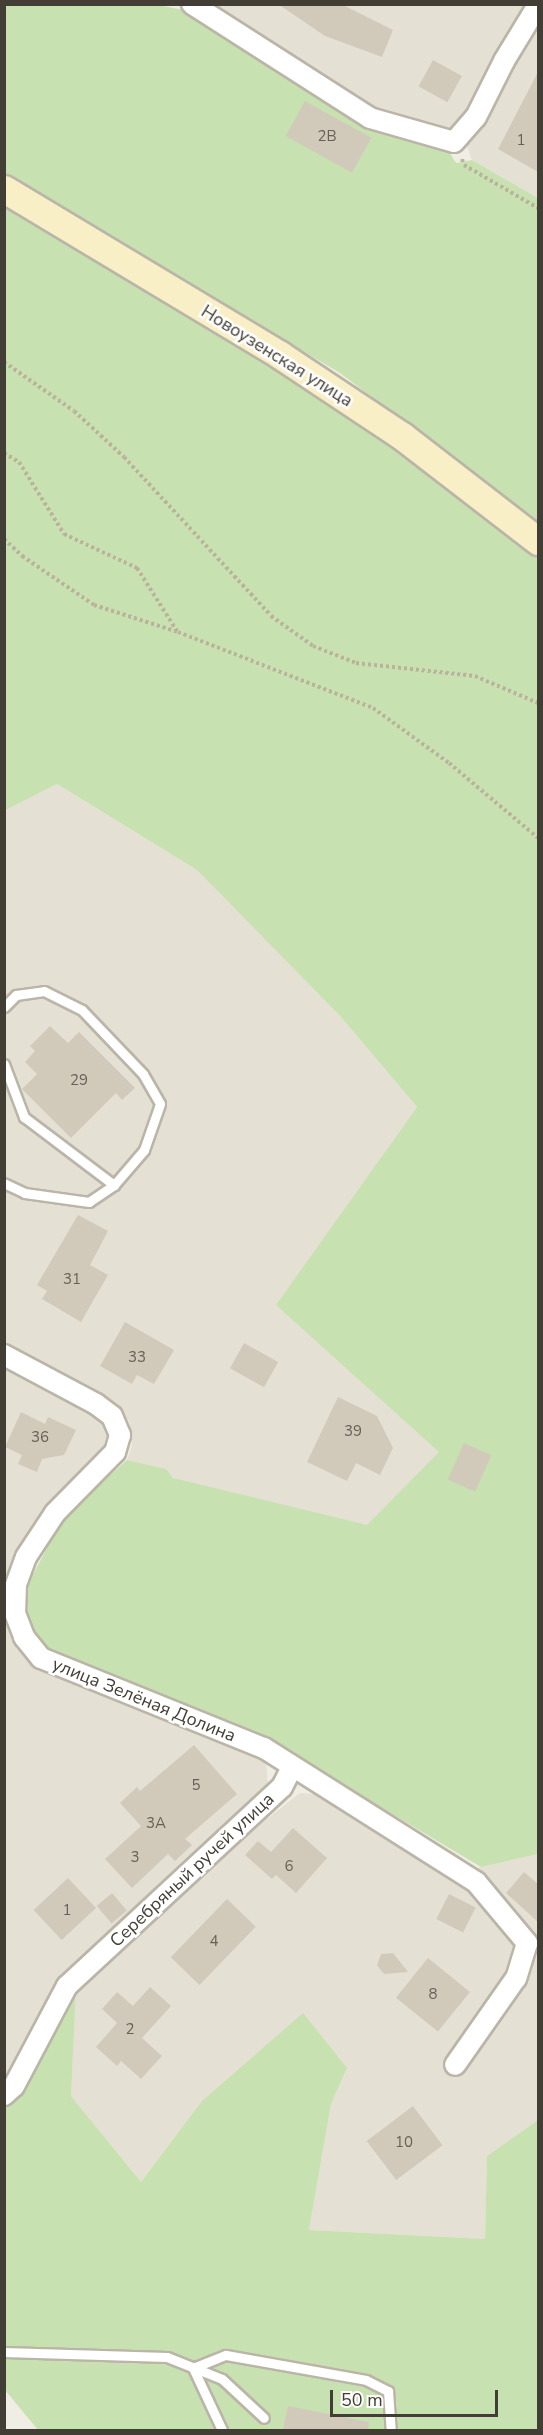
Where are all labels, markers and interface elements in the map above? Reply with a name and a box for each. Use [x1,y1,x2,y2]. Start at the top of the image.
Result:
house number: 2В [317,128,337,146]
house number: 1 [517,132,525,150]
street label: Новоузенская улица [197,301,357,411]
house number: 29 [70,1072,88,1090]
house number: 31 [63,1271,81,1289]
house number: 33 [128,1349,146,1367]
house number: 39 [344,1423,362,1441]
house number: 36 [31,1429,49,1447]
street label: улица Зелёная Долина [49,1653,239,1747]
house number: 5 [192,1777,200,1795]
street label: Серебряный ручей улица [105,1788,279,1952]
house number: 3А [146,1815,166,1833]
house number: 3 [131,1849,139,1867]
house number: 6 [285,1858,293,1876]
house number: 1 [63,1902,71,1920]
house number: 4 [210,1933,218,1951]
house number: 8 [429,1986,437,2004]
house number: 2 [126,2021,134,2039]
house number: 10 [395,2134,413,2152]
scale bar [333,2378,501,2416]
text: 50 m [341,2388,383,2412]

